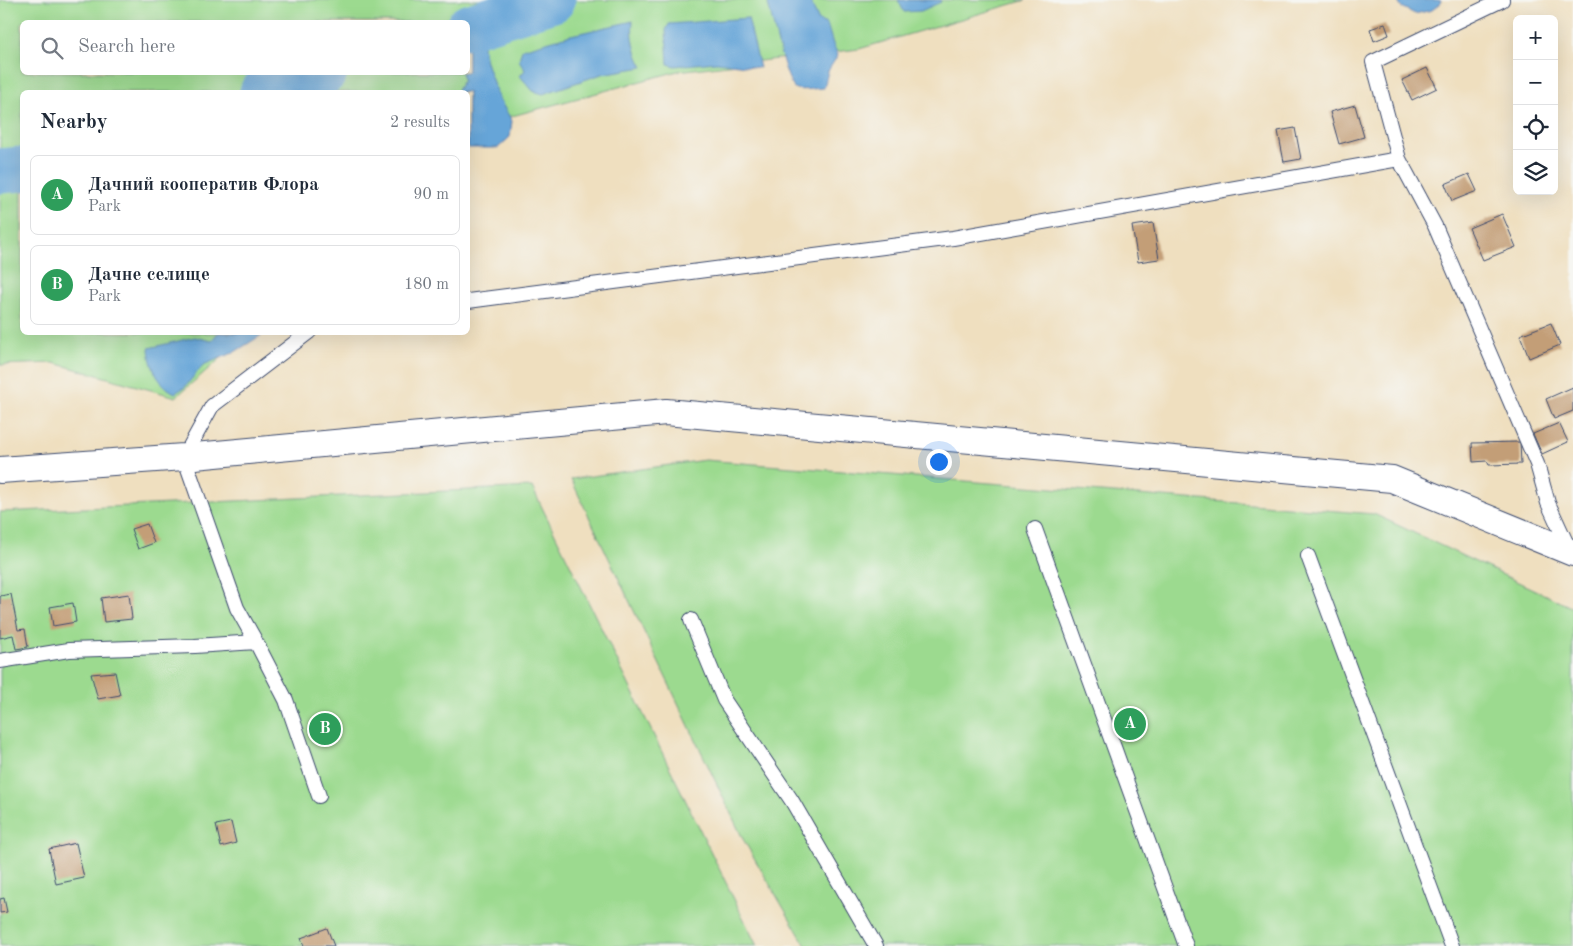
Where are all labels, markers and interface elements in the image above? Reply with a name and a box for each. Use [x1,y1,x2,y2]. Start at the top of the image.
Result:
map controls [1513,15,1558,195]
button: + [1513,15,1558,60]
search box [20,20,470,75]
icon: search [38,34,66,62]
text: Search here [78,38,175,57]
button: − [1513,60,1558,105]
button: locate [1513,105,1558,150]
text: Nearby [40,112,108,133]
text: 2 results [390,115,450,131]
button: layers [1513,150,1558,195]
text: Дачний кооператив Флора [88,176,319,195]
text: A [51,187,63,203]
text: 90 m [413,187,449,203]
text: Park [88,199,121,215]
text: Дачне селище [88,266,210,285]
text: B [51,277,63,293]
text: 180 m [404,277,449,293]
text: Park [88,289,121,305]
your location [926,449,952,475]
pin: A [1114,705,1146,743]
pin: B [309,710,341,748]

